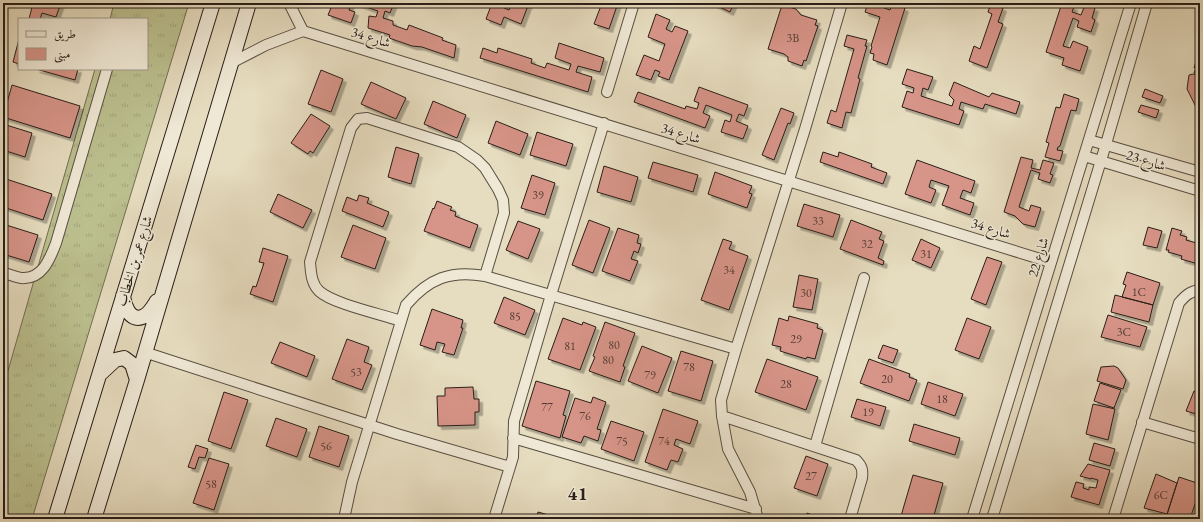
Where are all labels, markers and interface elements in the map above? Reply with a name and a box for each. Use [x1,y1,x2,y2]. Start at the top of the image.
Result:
legend [18,18,148,70]
street label: شارع 34 [348,22,393,54]
text: طريق [54,26,76,42]
house number: 3B [787,30,799,46]
text: مبنى [54,46,70,63]
street label: شارع 34 [658,118,703,150]
street label: شارع 23 [1123,145,1168,177]
house number: 39 [532,187,544,203]
house number: 33 [812,213,824,229]
street label: شارع 34 [968,213,1013,245]
street label: شارع عمر بن الخطاب [112,214,159,309]
street label: شارع 22 [1023,235,1055,280]
house number: 32 [861,236,873,252]
house number: 31 [920,246,932,262]
house number: 34 [723,262,735,278]
house number: 1C [1132,284,1146,300]
house number: 30 [800,285,812,301]
house number: 85 [509,308,521,324]
house number: 3C [1117,324,1131,340]
house number: 29 [790,331,802,347]
house number: 80 [608,337,620,353]
house number: 81 [564,338,576,354]
house number: 80 [602,352,614,368]
house number: 78 [683,359,695,375]
house number: 53 [350,364,362,380]
house number: 79 [644,367,656,383]
house number: 20 [881,371,893,387]
house number: 28 [780,376,792,392]
house number: 18 [936,391,948,407]
house number: 77 [541,399,553,415]
house number: 19 [862,404,874,420]
house number: 76 [579,408,591,424]
house number: 75 [616,433,628,449]
house number: 74 [658,433,670,449]
house number: 56 [320,438,332,454]
house number: 27 [805,468,817,484]
house number: 58 [205,476,217,492]
district label: 41 [567,482,589,505]
house number: 6C [1154,487,1168,503]

